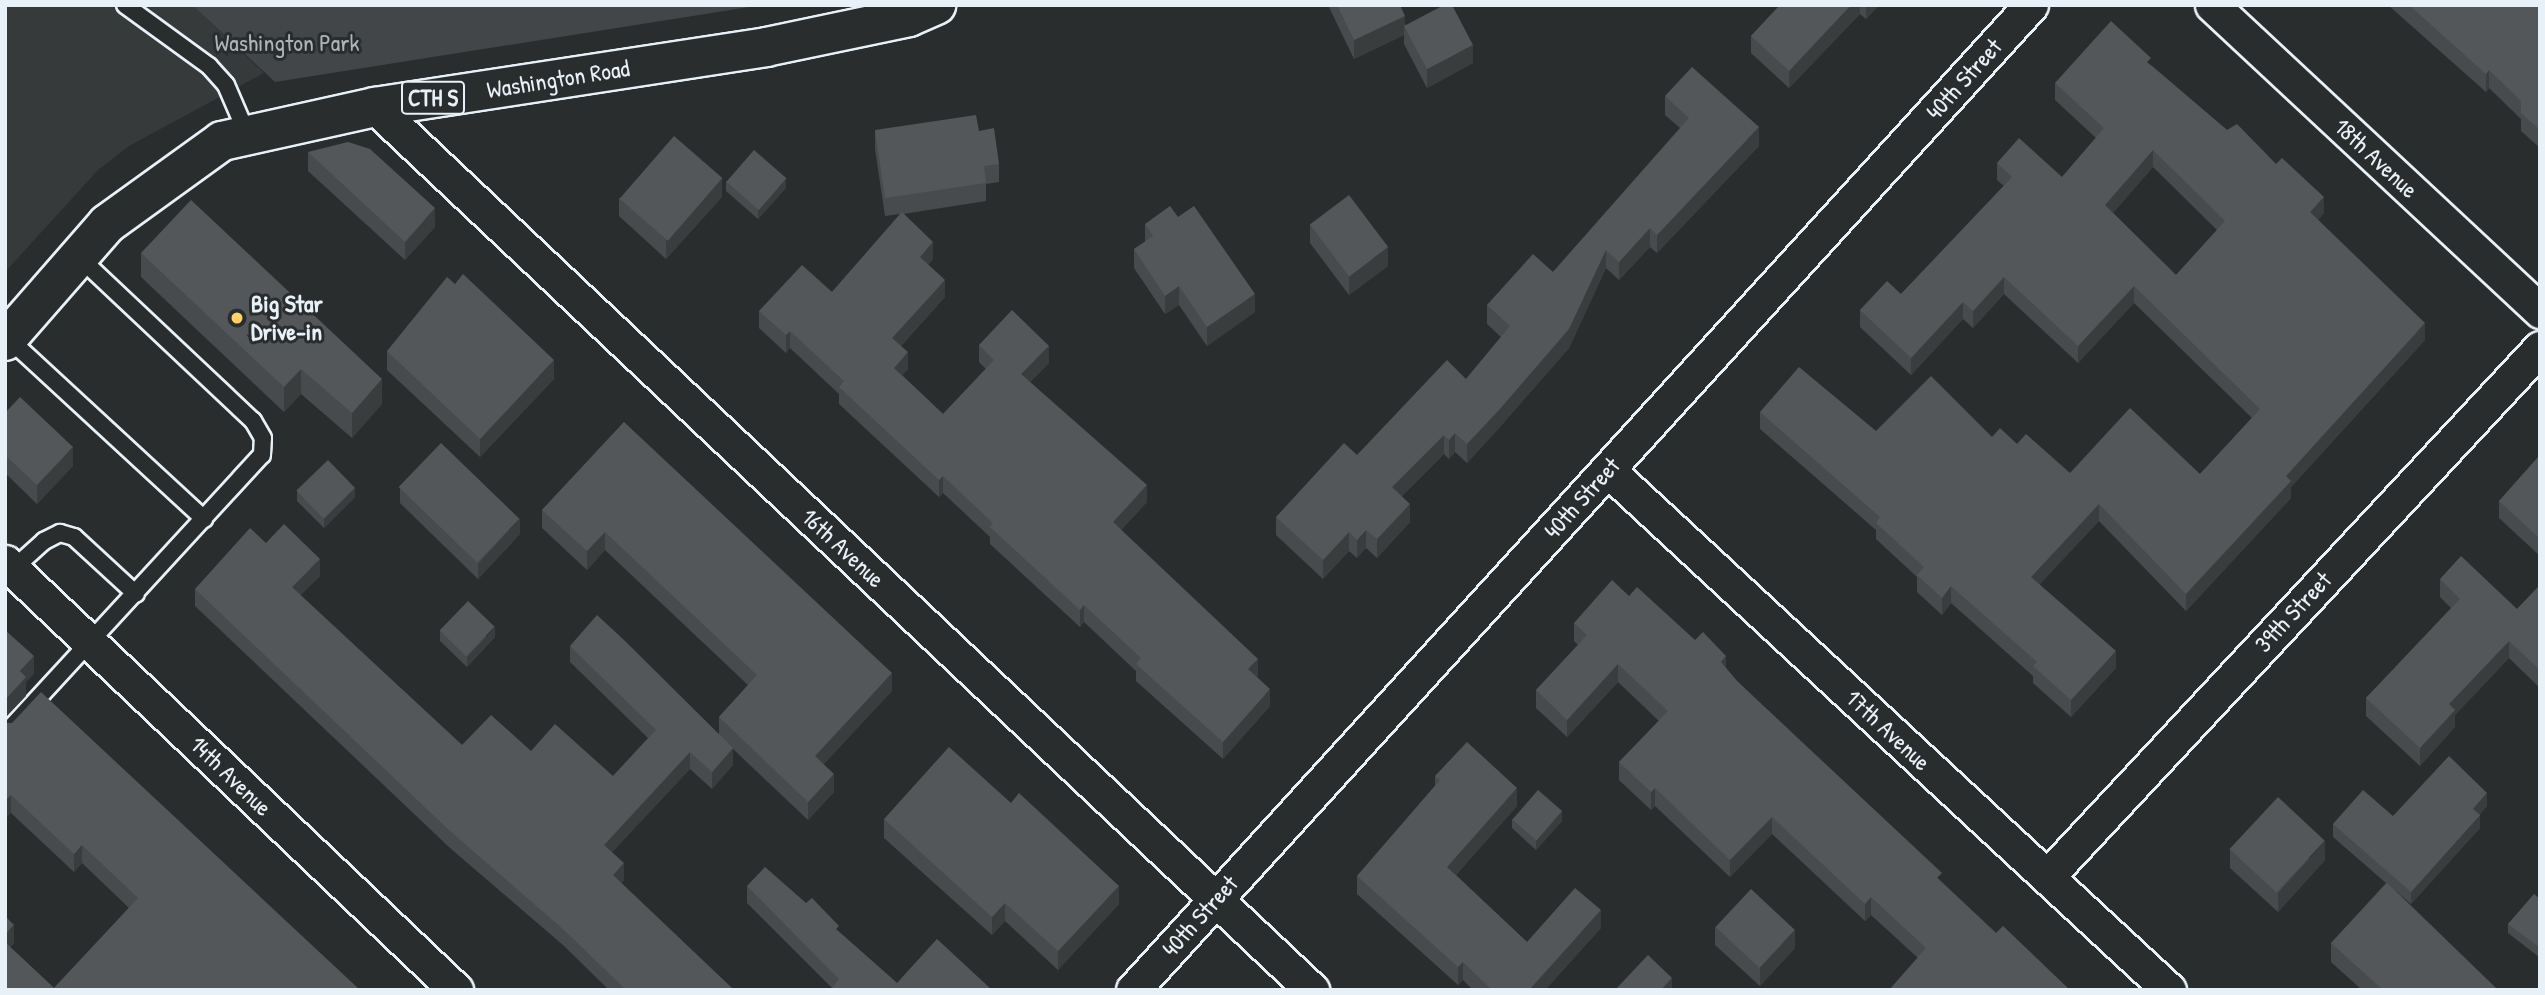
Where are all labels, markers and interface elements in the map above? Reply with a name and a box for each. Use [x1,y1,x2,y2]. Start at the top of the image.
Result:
park label: Washington Park [215,29,359,57]
street label: 40th Street [1920,32,2008,126]
street label: Washington Road [485,54,631,104]
road number: CTH S [400,78,466,118]
street label: 18th Avenue [2328,112,2424,204]
place label: Big Star Drive-in [251,290,323,346]
marker: Big Star Drive-in [229,310,245,326]
street label: 40th Street [1538,451,1626,545]
street label: 16th Avenue [796,502,890,594]
street label: 39th Street [2249,566,2337,658]
street label: 17th Avenue [1840,684,1936,776]
street label: 14th Avenue [184,730,278,822]
street label: 40th Street [1156,869,1244,963]

